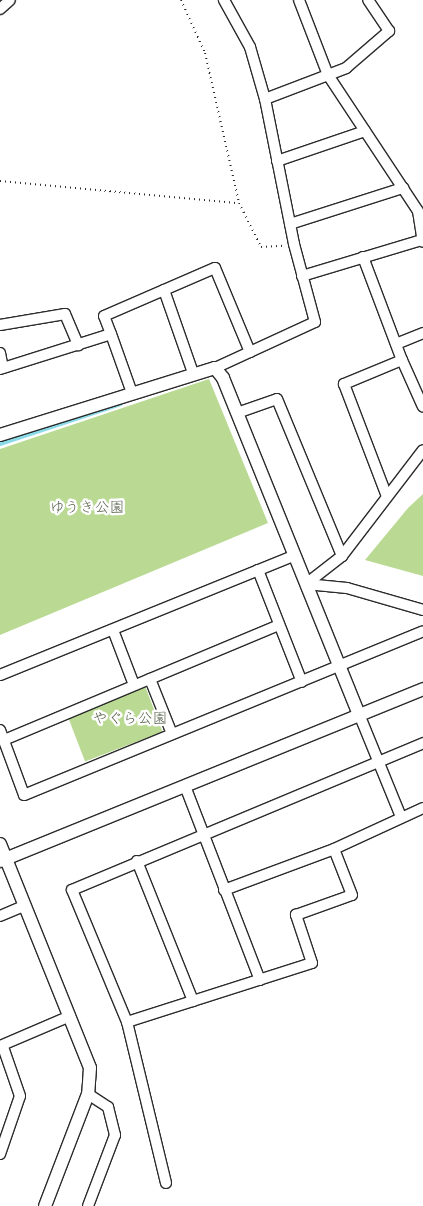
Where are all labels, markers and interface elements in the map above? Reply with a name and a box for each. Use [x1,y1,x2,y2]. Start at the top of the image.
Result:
park label: ゆうき公園 [50,499,124,517]
park label: やぐら公園 [93,710,167,728]

